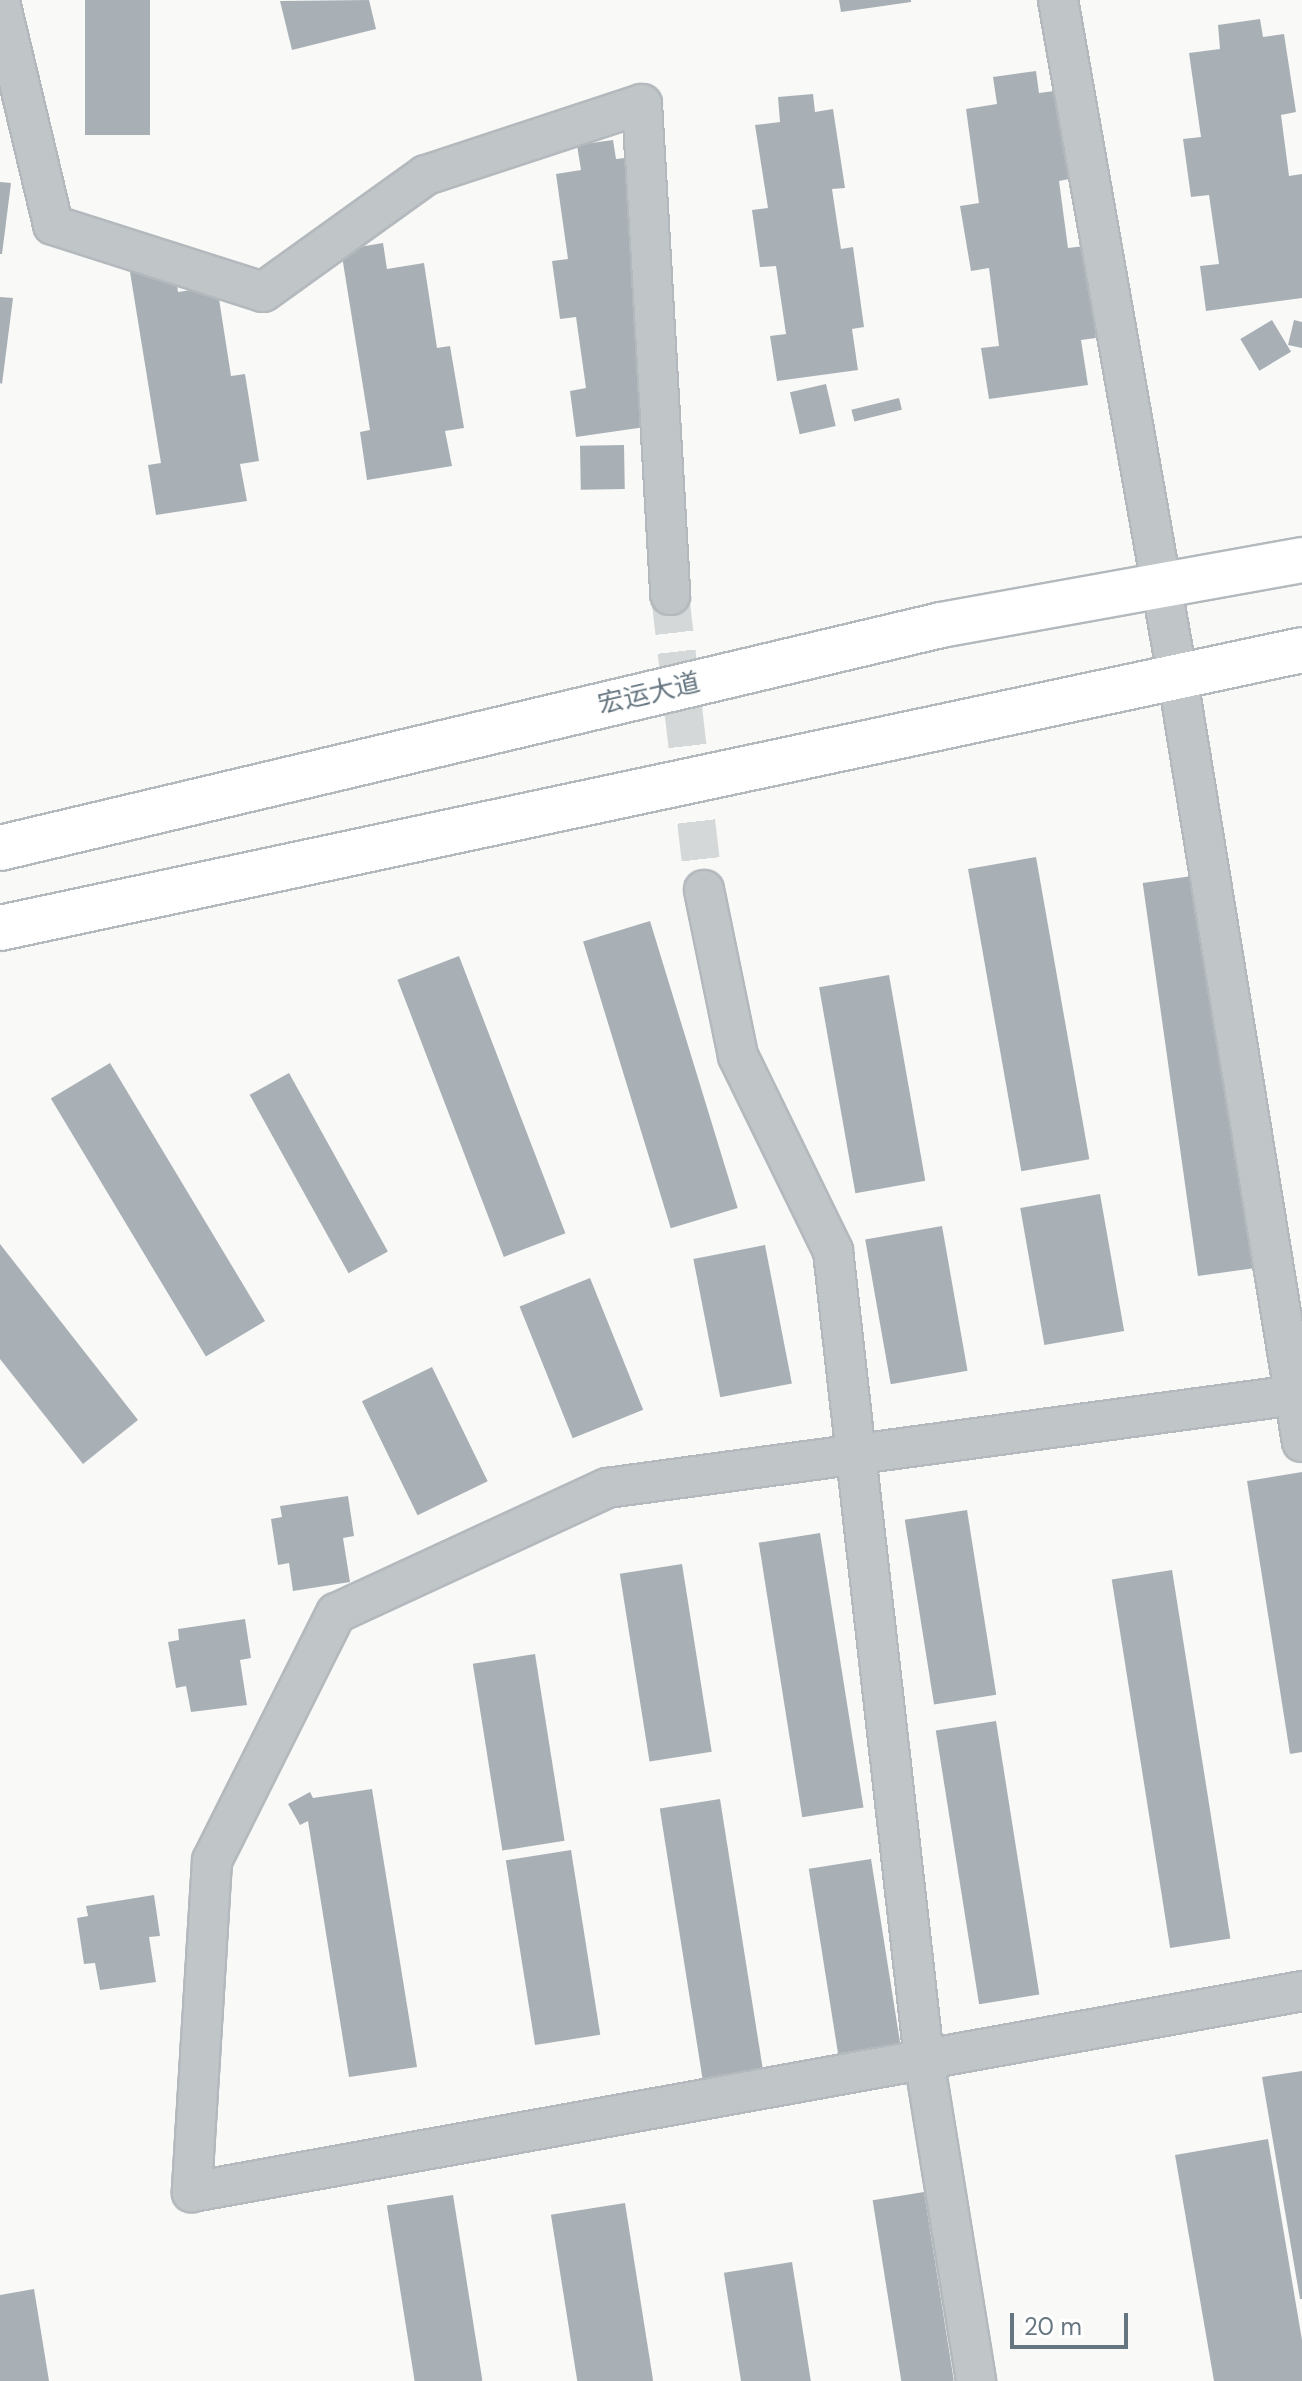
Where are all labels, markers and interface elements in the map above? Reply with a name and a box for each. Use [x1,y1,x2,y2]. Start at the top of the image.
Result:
street label: 宏运大道 [595,667,703,721]
scale bar [1014,2297,1132,2347]
text: 20 m [1024,2311,1082,2342]

